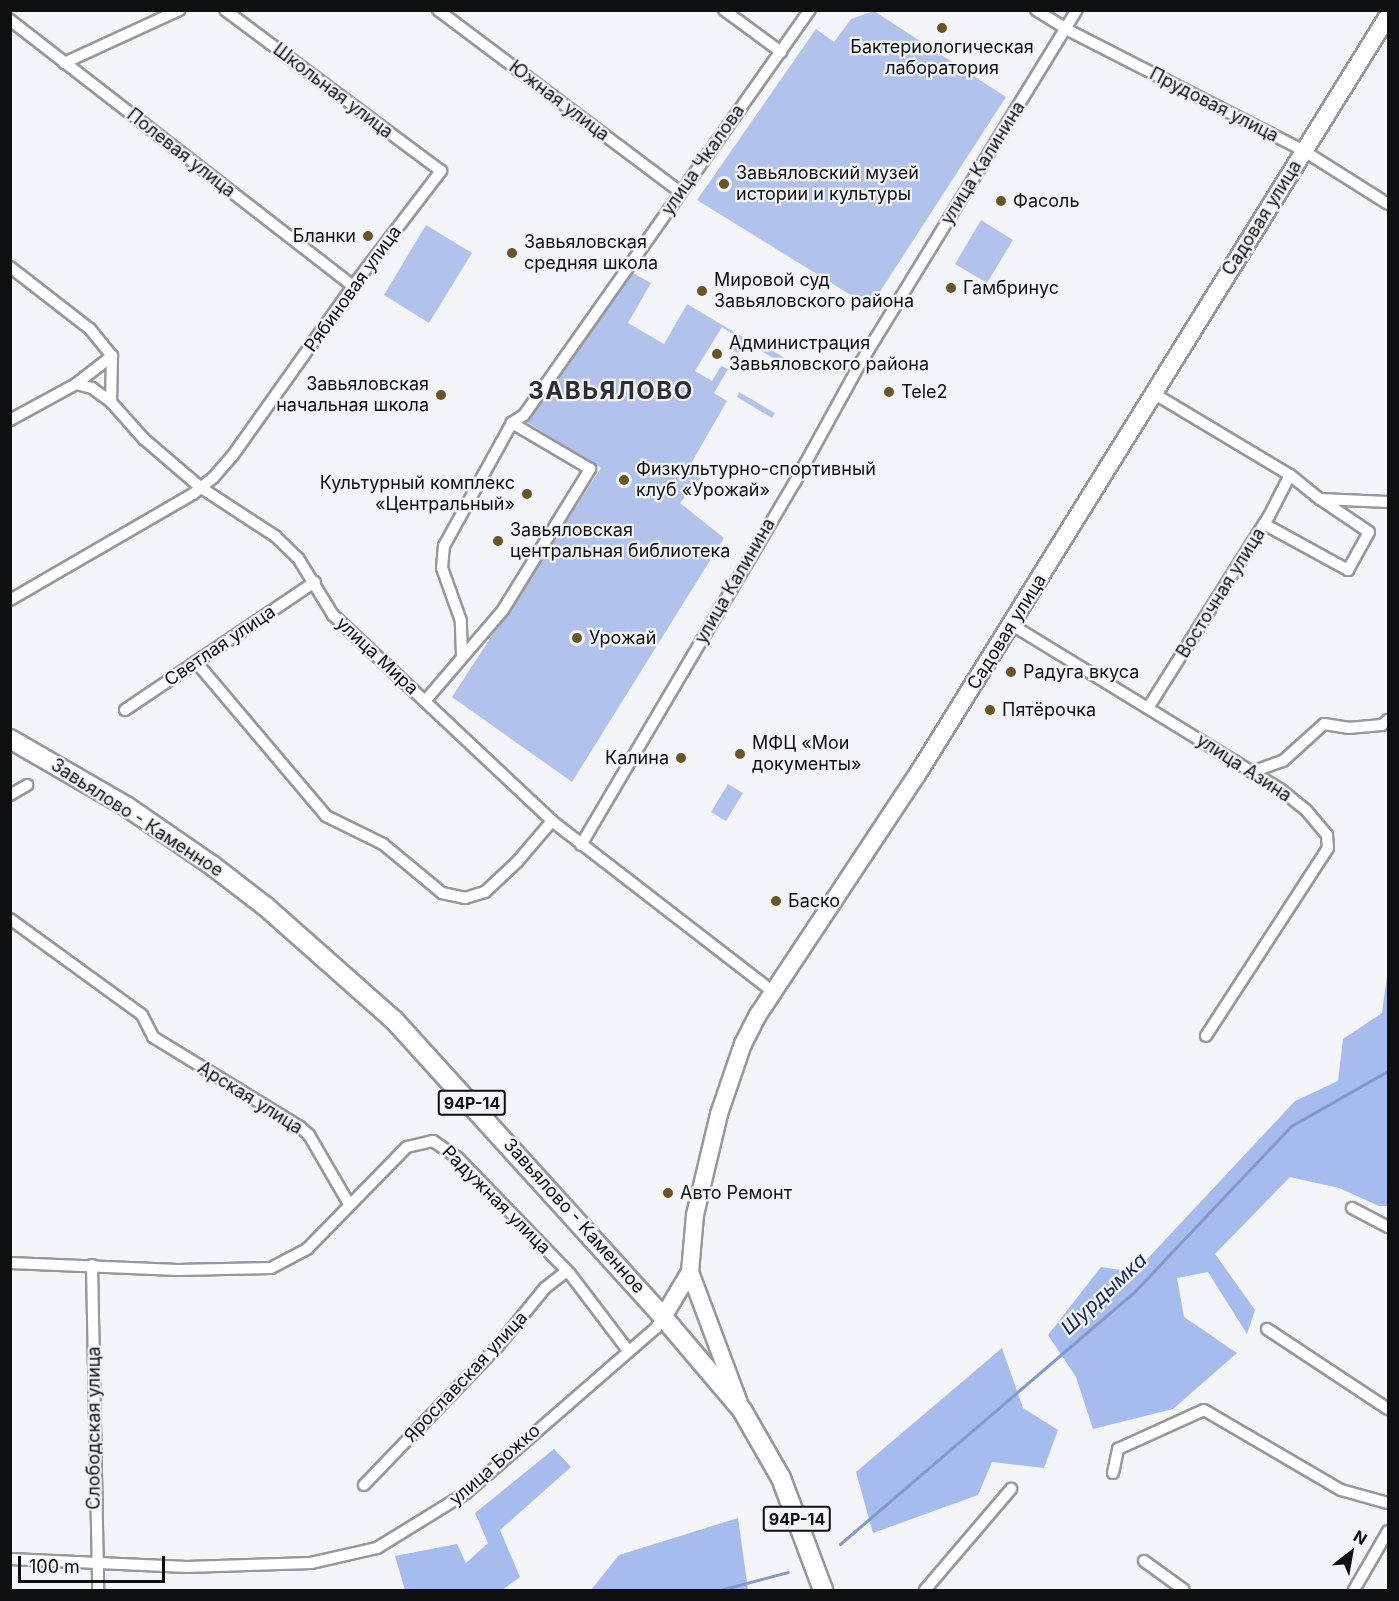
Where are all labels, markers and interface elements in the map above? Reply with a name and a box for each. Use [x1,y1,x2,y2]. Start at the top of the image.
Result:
marker: Бактериологическая лаборатория [935,21,949,35]
place label: Бактериологическая лаборатория [850,37,1034,80]
street label: Школьная улица [269,39,397,143]
street label: Южная улица [505,56,613,146]
street label: Прудовая улица [1146,63,1282,147]
street label: улица Калинина [936,97,1030,229]
street label: улица Чкалова [657,101,749,219]
street label: Полевая улица [123,104,239,202]
street label: Садовая улица [1218,156,1306,280]
place label: Завьяловский музей истории и культуры [736,163,919,206]
marker: Завьяловский музей истории и культуры [717,177,731,191]
place label: Фасоль [1013,190,1079,212]
marker: Фасоль [994,194,1008,208]
street label: Рябиновая улица [300,222,406,356]
place label: Бланки [293,225,356,247]
marker: Бланки [361,229,375,243]
place label: Завьяловская средняя школа [524,232,658,274]
marker: Завьяловская средняя школа [505,246,519,260]
place label: Мировой суд Завьяловского района [714,270,914,312]
place label: Гамбринус [963,277,1059,299]
marker: Гамбринус [944,281,958,295]
marker: Мировой суд Завьяловского района [695,284,709,298]
place label: Администрация Завьяловского района [729,333,929,376]
marker: Администрация Завьяловского района [710,347,724,361]
place label: Завьяловская начальная школа [276,374,429,416]
district label: ЗАВЬЯЛОВО [528,377,694,405]
place label: Tele2 [901,381,948,403]
marker: Tele2 [882,385,896,399]
marker: Завьяловская начальная школа [434,388,448,402]
place label: Физкультурно-спортивный клуб «Урожай» [636,459,876,502]
place label: Культурный комплекс «Центральный» [320,473,515,516]
marker: Физкультурно-спортивный клуб «Урожай» [617,473,631,487]
marker: Культурный комплекс «Центральный» [520,487,534,501]
street label: улица Калинина [690,514,780,648]
place label: Завьяловская центральная библиотека [510,520,730,562]
street label: Восточная улица [1172,524,1270,662]
marker: Завьяловская центральная библиотека [491,534,505,548]
street label: Садовая улица [963,570,1051,694]
street label: Светлая улица [161,601,279,691]
street label: улица Мира [331,612,423,700]
place label: Урожай [589,627,656,649]
marker: Урожай [570,631,584,645]
place label: Радуга вкуса [1023,661,1139,683]
marker: Радуга вкуса [1004,665,1018,679]
place label: Пятёрочка [1002,699,1096,721]
marker: Пятёрочка [983,703,997,717]
street label: улица Азина [1192,729,1296,807]
place label: МФЦ «Мои документы» [752,733,861,776]
place label: Калина [605,747,669,769]
marker: МФЦ «Мои документы» [733,747,747,761]
marker: Калина [674,751,688,765]
street label: Завьялово - Каменное [47,754,227,882]
place label: Баско [788,890,840,912]
marker: Баско [769,894,783,908]
street label: Арская улица [193,1057,307,1139]
road number: 94Р-14 [438,1090,506,1116]
street label: Завьялово - Каменное [499,1134,649,1298]
street label: Радужная улица [437,1141,555,1259]
place label: Авто Ремонт [680,1182,792,1204]
marker: Авто Ремонт [661,1186,675,1200]
water label: Шурдымка [1056,1248,1152,1340]
street label: Ярославская улица [400,1307,532,1447]
street label: Слободская улица [83,1346,105,1510]
street label: улица Божко [445,1420,545,1510]
road number: 94Р-14 [762,1506,832,1532]
north arrow [1321,1523,1381,1583]
text: N [1350,1526,1371,1549]
scale bar [21,1544,168,1582]
text: 100 m [29,1556,80,1577]

